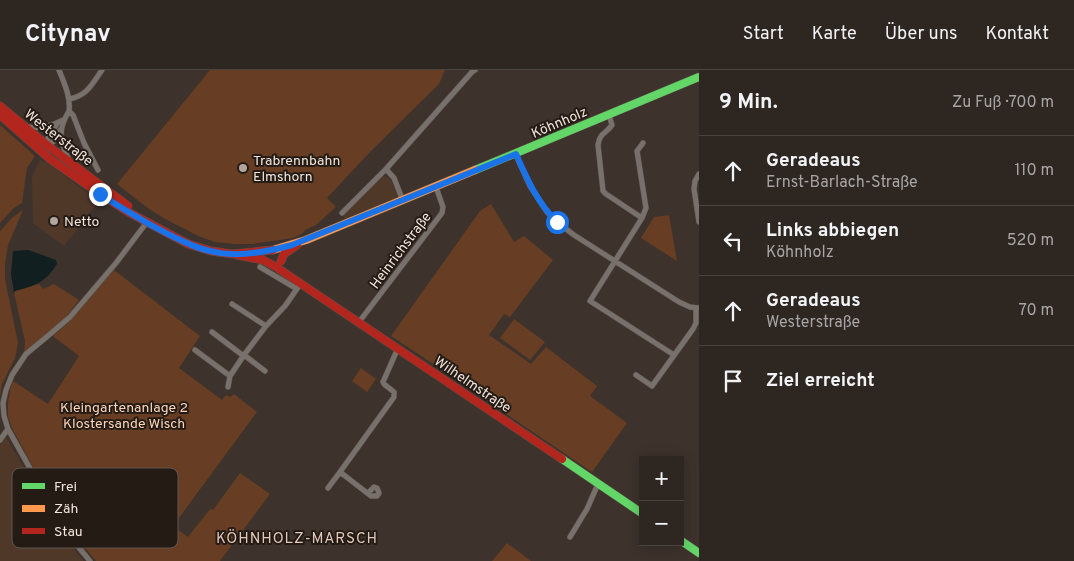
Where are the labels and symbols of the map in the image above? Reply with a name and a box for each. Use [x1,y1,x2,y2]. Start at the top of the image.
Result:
street label: Köhnholz [529,104,590,143]
street label: Westerstraße [20,106,96,170]
place label: Trabrennbahn Elmshorn [253,153,340,186]
marker: Trabrennbahn Elmshorn [237,162,249,174]
route end [89,183,112,206]
street label: Heinrichstraße [367,209,436,293]
route start [546,211,569,234]
place label: Netto [64,214,100,231]
marker: Netto [48,215,60,227]
street label: Wilhelmstraße [430,353,514,417]
park label: Kleingartenanlage 2 Klostersande Wisch [60,400,188,433]
legend [12,468,178,548]
text: Frei [54,479,77,496]
text: Zäh [54,501,78,518]
text: Stau [54,524,83,541]
district label: KÖHNHOLZ-MARSCH [216,529,378,549]

